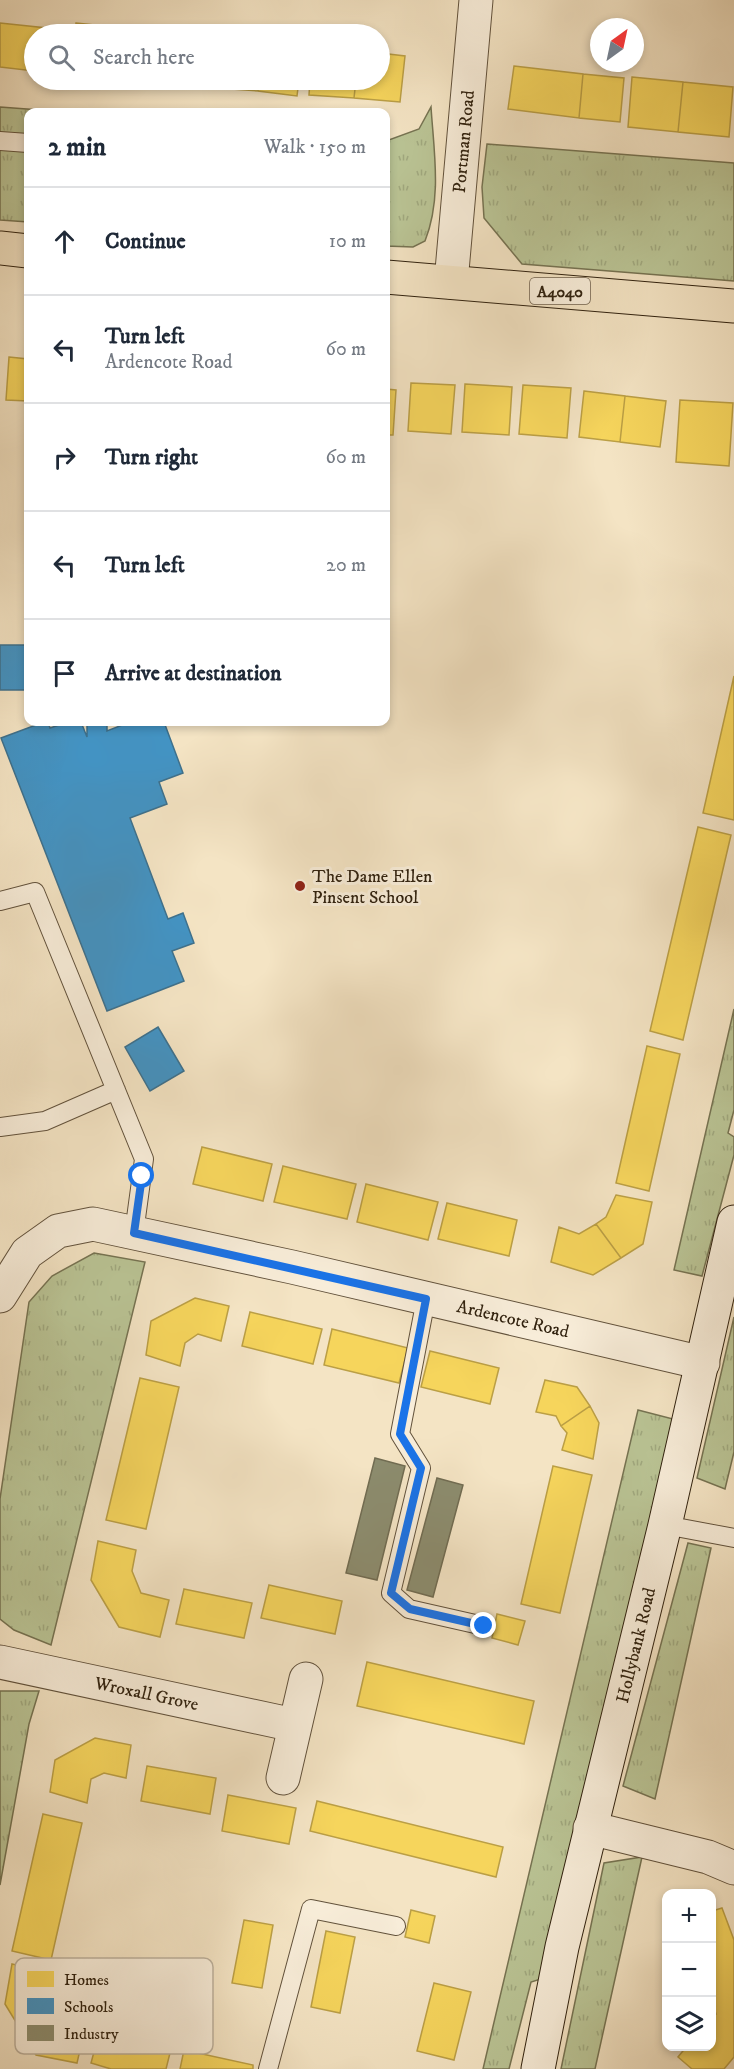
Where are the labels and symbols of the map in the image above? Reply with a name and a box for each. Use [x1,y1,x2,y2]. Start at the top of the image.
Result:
north arrow [590,18,644,72]
street label: Portman Road [449,89,480,194]
road number: A4040 [530,278,590,304]
place label: The Dame Ellen Pinsent School [312,866,433,909]
marker: The Dame Ellen Pinsent School [293,879,307,893]
route start [128,1162,154,1188]
street label: Ardencote Road [454,1296,571,1343]
street label: Hollybank Road [612,1585,661,1705]
route end [470,1612,496,1638]
street label: Wroxall Grove [92,1672,200,1716]
legend [15,1958,213,2054]
text: Homes [64,1970,109,1990]
text: Schools [64,1997,113,2017]
text: Industry [64,2024,119,2044]

